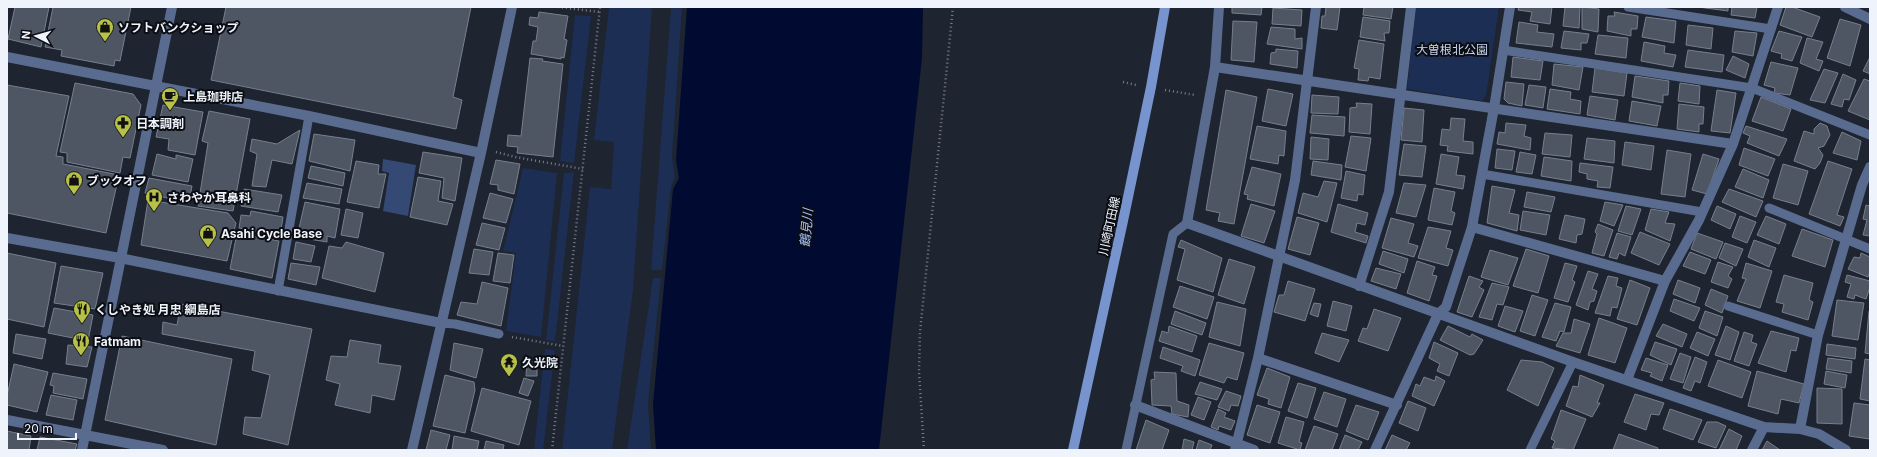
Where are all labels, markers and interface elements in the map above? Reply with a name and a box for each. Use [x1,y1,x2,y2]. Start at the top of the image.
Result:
north arrow [16,16,56,56]
shop icon: ソフトバンクショップ [95,17,115,42]
place label: ソフトバンクショップ [118,20,239,35]
text: N [19,30,33,40]
park label: 大曽根北公園 [1416,42,1488,57]
cafe icon: 上島珈琲店 [160,86,180,111]
place label: 上島珈琲店 [183,89,243,104]
pharmacy icon: 日本調剤 [113,113,133,138]
place label: 日本調剤 [136,116,184,131]
shop icon: ブックオフ [64,170,84,195]
place label: ブックオフ [87,173,147,188]
hospital icon: さわやか耳鼻科 [144,187,164,212]
place label: さわやか耳鼻科 [167,190,251,205]
street label: 川崎町田線 [1095,195,1123,257]
water label: 鶴見川 [796,206,816,248]
shop icon: Asahi Cycle Base [198,223,218,248]
place label: Asahi Cycle Base [221,226,322,241]
restaurant icon: くしやき処 月忠 綱島店 [72,299,92,324]
place label: くしやき処 月忠 綱島店 [95,302,221,317]
restaurant icon: Fatmam [71,331,91,356]
place label: Fatmam [94,334,141,349]
temple icon: 久光院 [499,352,519,377]
place label: 久光院 [522,355,558,370]
scale bar [18,415,76,441]
text: 20 m [24,421,53,436]

